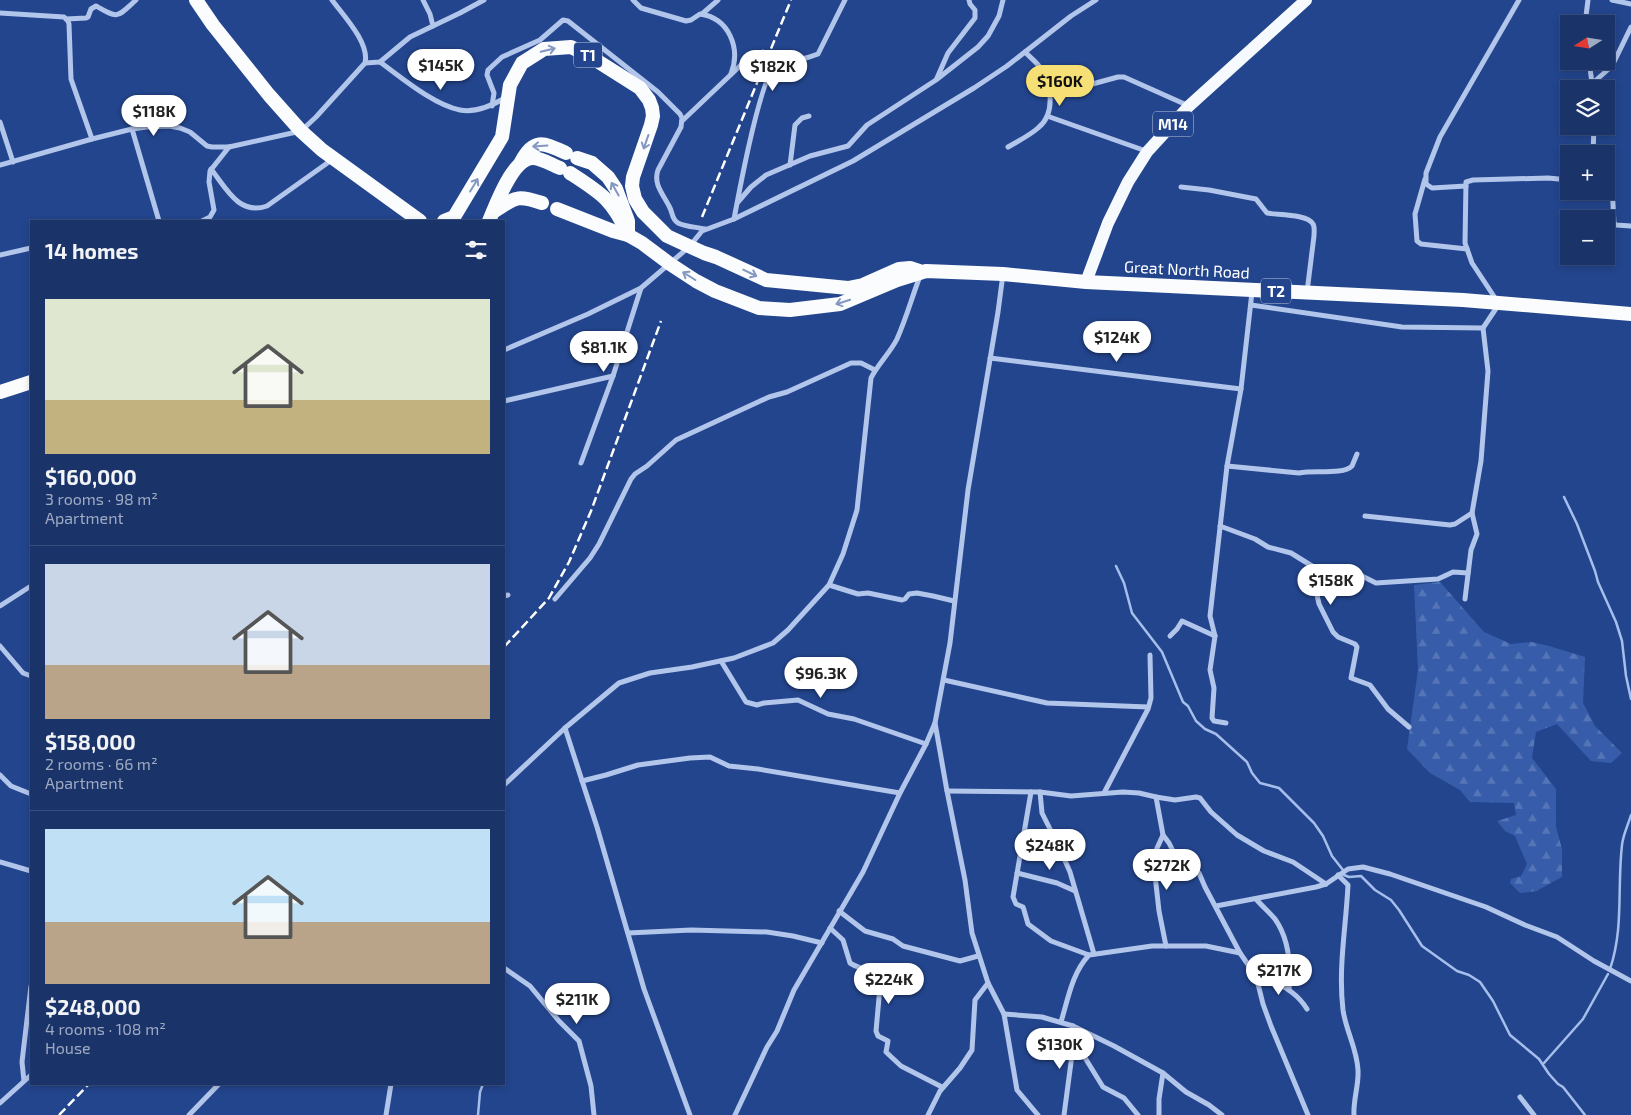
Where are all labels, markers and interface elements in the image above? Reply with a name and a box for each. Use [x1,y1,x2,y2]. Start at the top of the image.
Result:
north arrow [1560,15,1615,70]
map controls [1560,15,1615,265]
road number: T1 [574,42,602,68]
one-way arrow [539,45,555,54]
pin: $145K [406,48,476,91]
pin: $182K [738,49,808,92]
text: $145K [418,55,464,74]
text: $182K [750,56,796,75]
pin: $160K [1025,64,1095,107]
text: $160K [1037,71,1083,90]
button: layers [1560,80,1615,135]
pin: $118K [119,94,189,137]
text: $118K [132,101,176,120]
road number: M14 [1153,112,1193,136]
one-way arrow [640,133,650,149]
one-way arrow [533,141,549,150]
button: + [1560,145,1615,200]
one-way arrow [469,178,479,192]
one-way arrow [610,182,620,197]
button: − [1560,210,1615,265]
icon: filters [462,236,490,264]
text: 14 homes [45,238,139,263]
street label: Great North Road [1124,256,1250,282]
one-way arrow [742,268,757,278]
one-way arrow [682,270,696,280]
road number: T2 [1261,278,1291,304]
one-way arrow [836,297,852,307]
pin: $124K [1082,320,1152,363]
text: $124K [1094,327,1140,346]
pin: $81.1K [563,330,645,373]
icon: home [223,331,313,421]
text: $81.1K [581,337,627,356]
text: $160,000 [45,464,137,489]
text: 3 rooms · 98 m² [45,489,158,508]
text: Apartment [45,508,124,527]
pin: $158K [1296,564,1366,606]
text: $158K [1308,570,1354,589]
icon: home [223,597,313,687]
pin: $96.3K [780,656,862,699]
text: $96.3K [795,663,847,682]
text: $158,000 [45,729,136,754]
text: 2 rooms · 66 m² [45,754,158,773]
text: Apartment [45,773,124,792]
pin: $248K [1015,828,1085,871]
text: $248K [1026,835,1074,854]
pin: $272K [1132,848,1202,891]
text: $272K [1144,855,1190,874]
icon: home [223,862,313,952]
pin: $217K [1244,954,1314,996]
text: $217K [1257,960,1301,979]
pin: $224K [854,962,924,1005]
text: $224K [865,969,913,988]
pin: $211K [542,982,612,1025]
text: $211K [556,989,598,1008]
text: $248,000 [45,994,141,1019]
text: 4 rooms · 108 m² [45,1019,166,1038]
pin: $130K [1025,1028,1095,1070]
text: $130K [1037,1034,1083,1053]
text: House [45,1038,91,1057]

